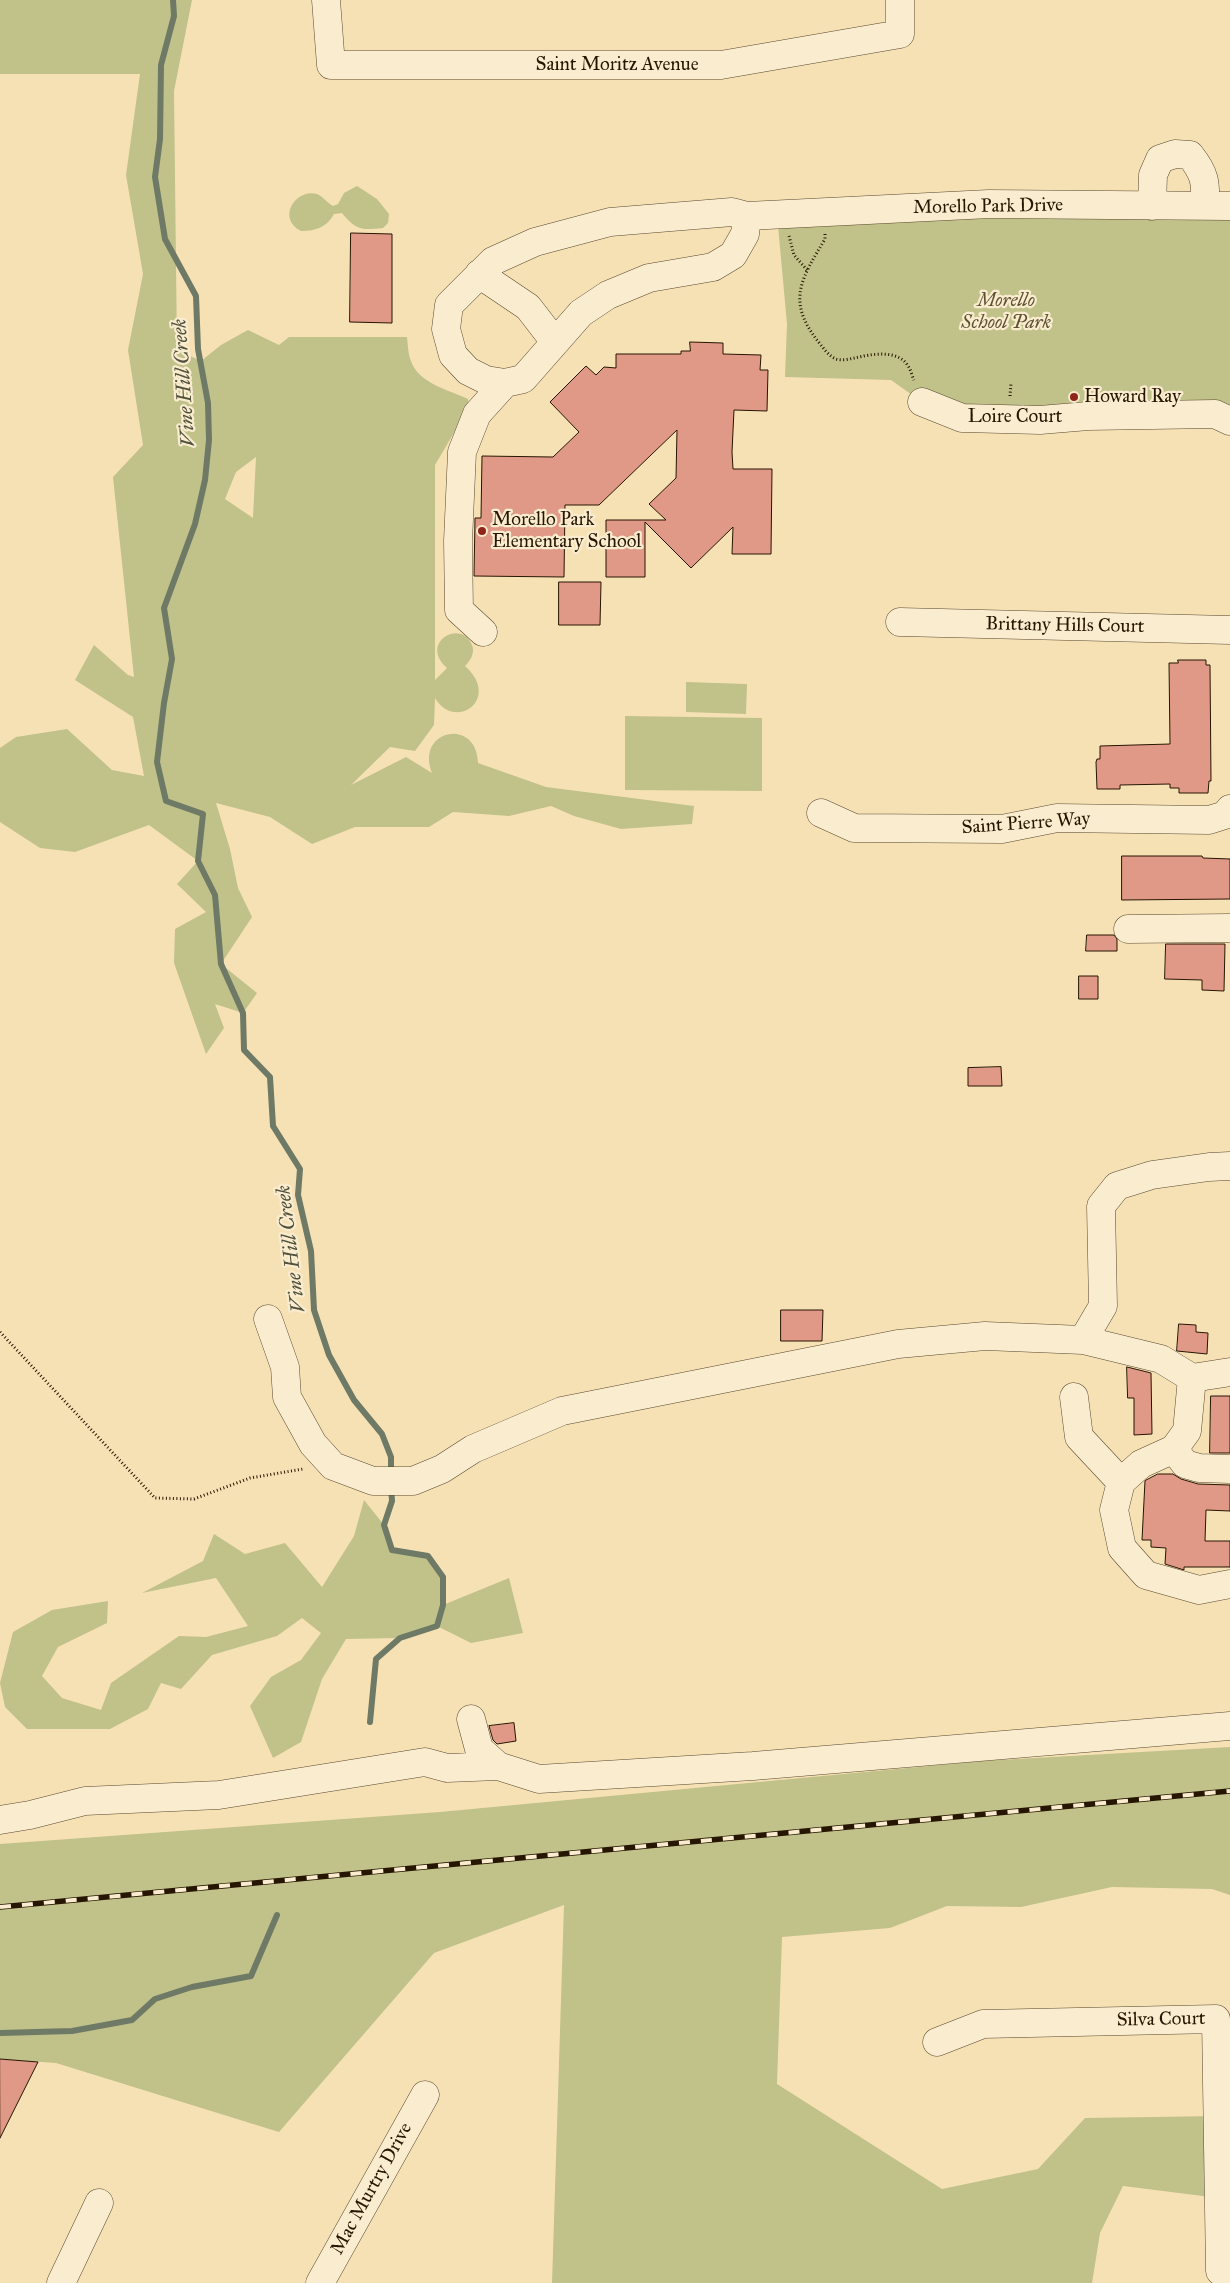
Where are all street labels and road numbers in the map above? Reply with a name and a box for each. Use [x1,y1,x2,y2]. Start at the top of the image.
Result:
street label: Saint Moritz Avenue [535,54,699,76]
street label: Morello Park Drive [913,194,1063,220]
street label: Loire Court [968,406,1062,428]
street label: Brittany Hills Court [985,613,1145,639]
street label: Saint Pierre Way [961,808,1091,840]
street label: Silva Court [1116,2008,1206,2032]
street label: Mac Murtry Drive [326,2119,418,2259]

